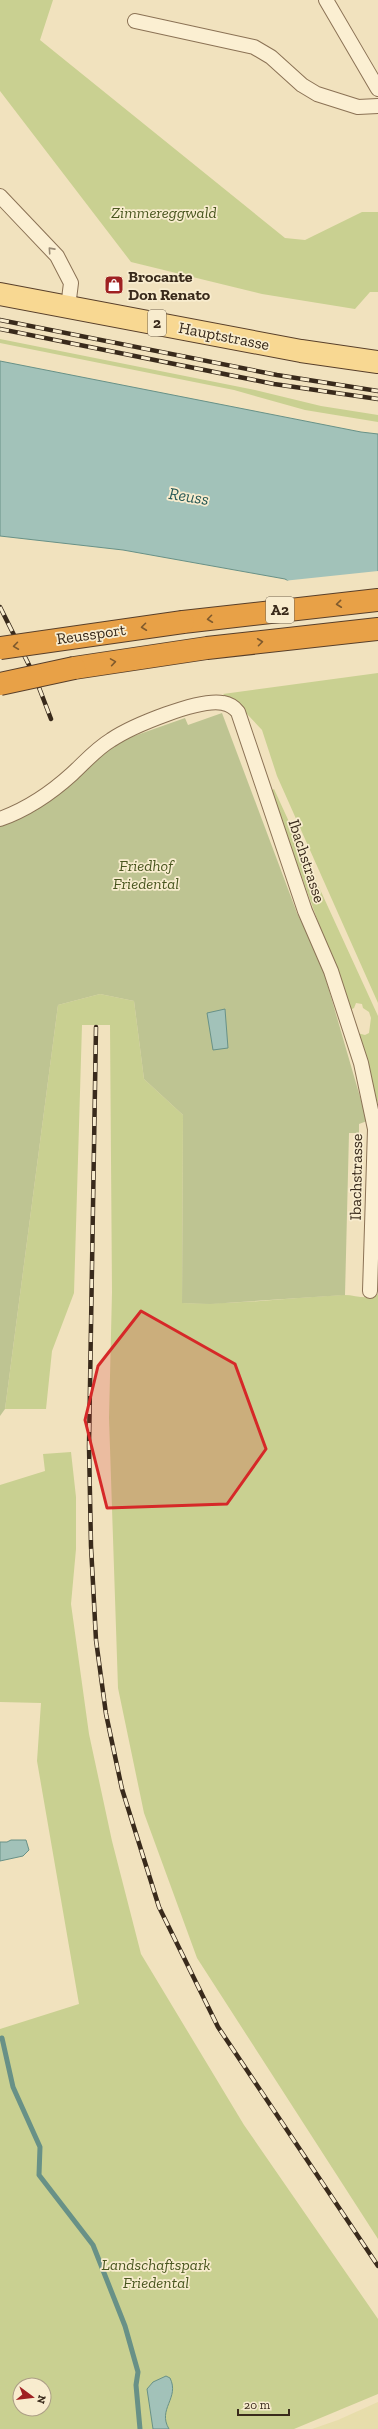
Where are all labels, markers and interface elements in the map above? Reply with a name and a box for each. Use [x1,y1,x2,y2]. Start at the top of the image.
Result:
park label: Zimmereggwald [111,203,217,222]
one-way arrow [49,247,56,254]
place label: Brocante Don Renato [128,267,211,304]
shop icon: Brocante Don Renato [103,274,125,296]
road number: 2 [148,310,166,336]
street label: Hauptstrasse [177,318,271,354]
water label: Reuss [167,483,211,509]
road number: A2 [266,597,294,623]
one-way arrow [336,599,342,608]
one-way arrow [207,614,213,623]
street label: Reussport [55,620,127,648]
one-way arrow [141,622,147,631]
one-way arrow [257,637,263,646]
one-way arrow [13,641,19,650]
one-way arrow [109,658,116,667]
street label: Ibachstrasse [285,817,329,905]
park label: Friedhof Friedental [113,856,179,893]
street label: Ibachstrasse [346,1133,366,1221]
park label: Landschaftspark Friedental [101,2255,211,2292]
north arrow [12,2377,52,2417]
scale bar [238,2391,289,2417]
text: N [34,2394,49,2406]
text: 20 m [244,2398,271,2412]

